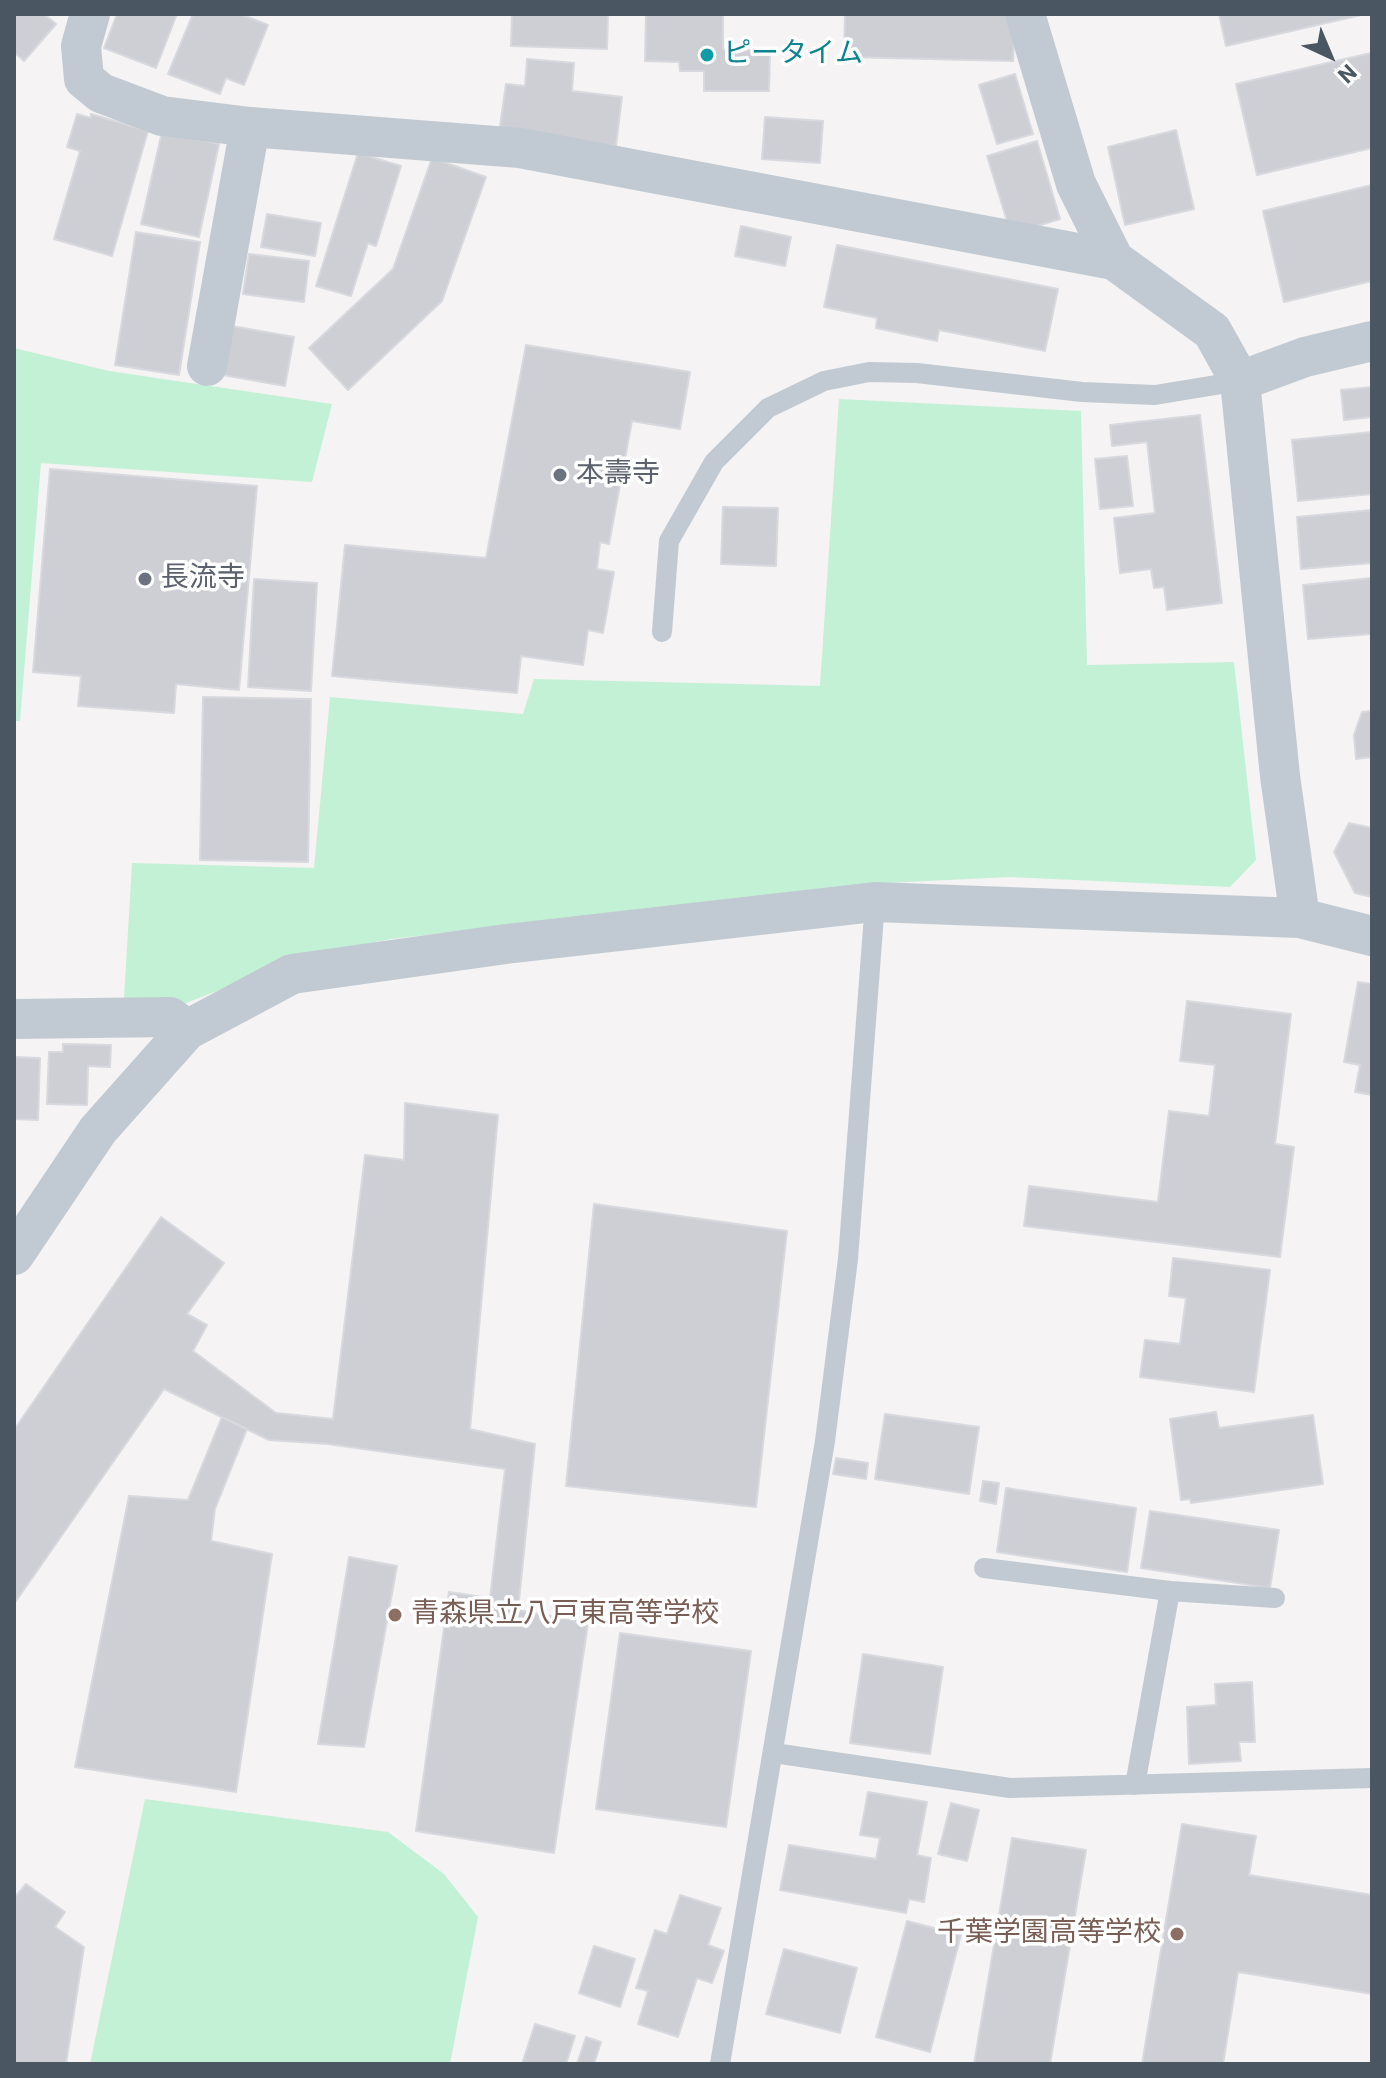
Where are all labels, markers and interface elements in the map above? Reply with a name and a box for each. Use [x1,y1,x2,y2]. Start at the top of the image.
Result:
north arrow [1290,16,1370,96]
place label: ピータイム [723,38,863,72]
marker: ピータイム [698,46,716,64]
text: N [1333,59,1361,88]
place label: 本壽寺 [576,458,660,492]
marker: 本壽寺 [551,466,569,484]
place label: 長流寺 [161,562,245,596]
marker: 長流寺 [136,570,154,588]
place label: 青森県立八戸東高等学校 [411,1598,719,1632]
marker: 青森県立八戸東高等学校 [386,1606,404,1624]
place label: 千葉学園高等学校 [937,1917,1161,1951]
marker: 千葉学園高等学校 [1168,1925,1186,1943]

